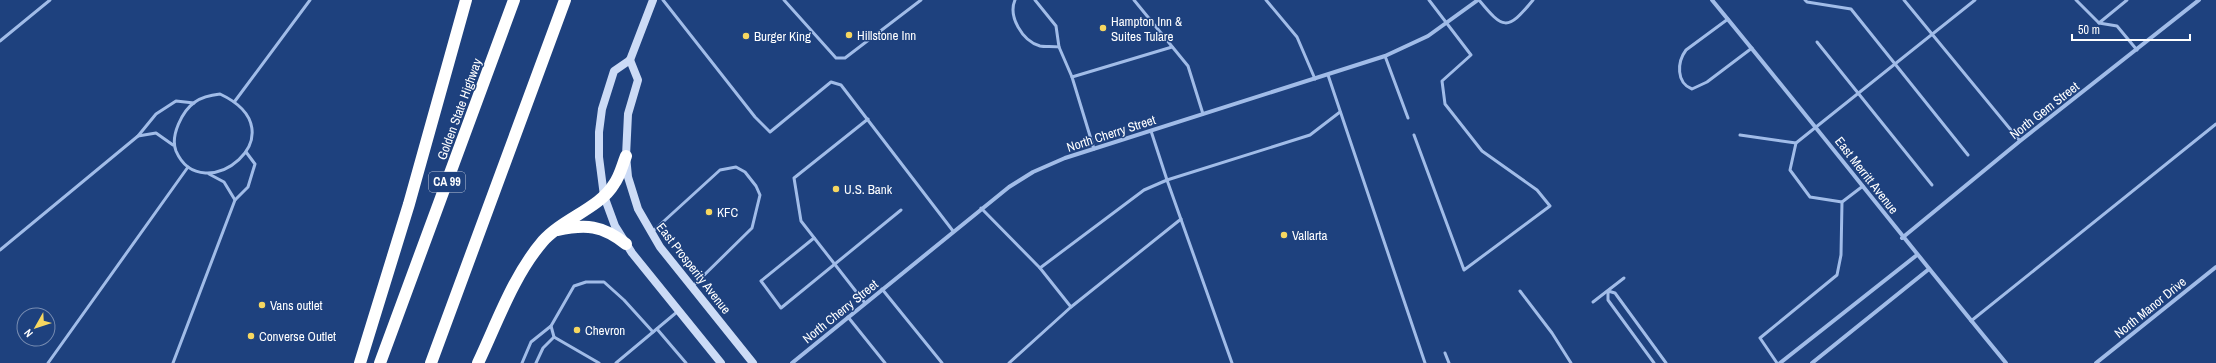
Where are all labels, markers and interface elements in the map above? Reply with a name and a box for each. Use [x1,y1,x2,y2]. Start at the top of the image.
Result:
place label: Hampton Inn & Suites Tulare [1111,13,1183,45]
scale bar [2072,16,2190,42]
text: 50 m [2078,22,2100,38]
marker: Hampton Inn & Suites Tulare [1098,23,1108,33]
place label: Hillstone Inn [857,27,916,44]
place label: Burger King [754,28,811,45]
marker: Hillstone Inn [844,30,854,40]
marker: Burger King [741,31,751,41]
street label: Golden State Highway [433,56,486,162]
street label: North Gem Street [2006,78,2082,143]
street label: North Cherry Street [1065,111,1158,156]
street label: East Merritt Avenue [1831,133,1902,217]
road number: CA 99 [429,172,465,192]
place label: U.S. Bank [844,181,893,198]
marker: U.S. Bank [831,184,841,194]
place label: KFC [717,204,739,221]
marker: KFC [704,207,714,217]
street label: East Prosperity Avenue [653,219,735,317]
place label: Vallarta [1292,227,1327,244]
marker: Vallarta [1279,230,1289,240]
street label: North Manor Drive [2111,273,2190,342]
street label: North Cherry Street [799,276,882,347]
place label: Vans outlet [270,297,323,314]
marker: Vans outlet [257,300,267,310]
north arrow [16,307,56,347]
place label: Chevron [585,322,625,339]
marker: Chevron [572,325,582,335]
text: N [21,326,36,340]
place label: Converse Outlet [259,328,336,345]
marker: Converse Outlet [246,331,256,341]

